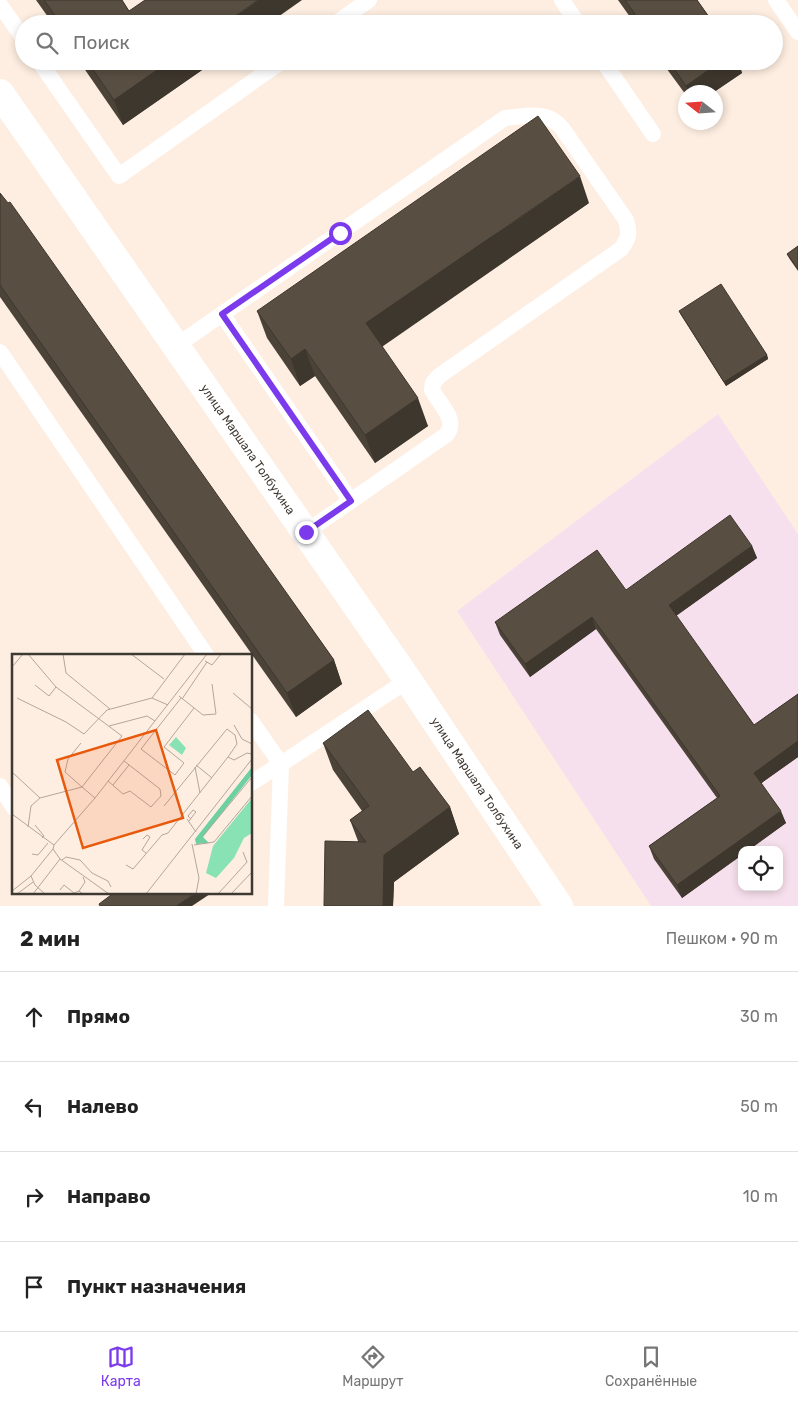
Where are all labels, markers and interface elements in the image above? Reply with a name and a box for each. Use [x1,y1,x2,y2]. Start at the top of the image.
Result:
search box [15,15,783,70]
icon: search [33,29,61,57]
text: Поиск [73,31,130,54]
north arrow [678,85,723,130]
route start [329,222,352,245]
street label: улица Маршала Толбухина [198,382,298,517]
route end [295,521,318,544]
inset map [12,654,252,894]
street label: улица Маршала Толбухина [428,715,526,852]
map controls [738,846,783,891]
button: locate [738,846,783,891]
text: 2 мин [20,926,80,951]
text: Пешком · 90 m [666,929,778,948]
icon: ahead [20,1003,48,1031]
text: Прямо [67,1005,130,1028]
text: 30 m [740,1007,778,1026]
icon: left [20,1093,48,1121]
text: Налево [67,1095,139,1118]
text: 50 m [740,1097,778,1116]
icon: right [20,1183,48,1211]
text: Направо [67,1185,151,1208]
text: 10 m [743,1187,778,1206]
icon: arrive [20,1273,48,1301]
text: Пункт назначения [67,1275,246,1298]
tab: Карта [101,1343,141,1390]
tab: Маршрут [342,1343,403,1390]
tab: Сохранённые [605,1343,697,1390]

